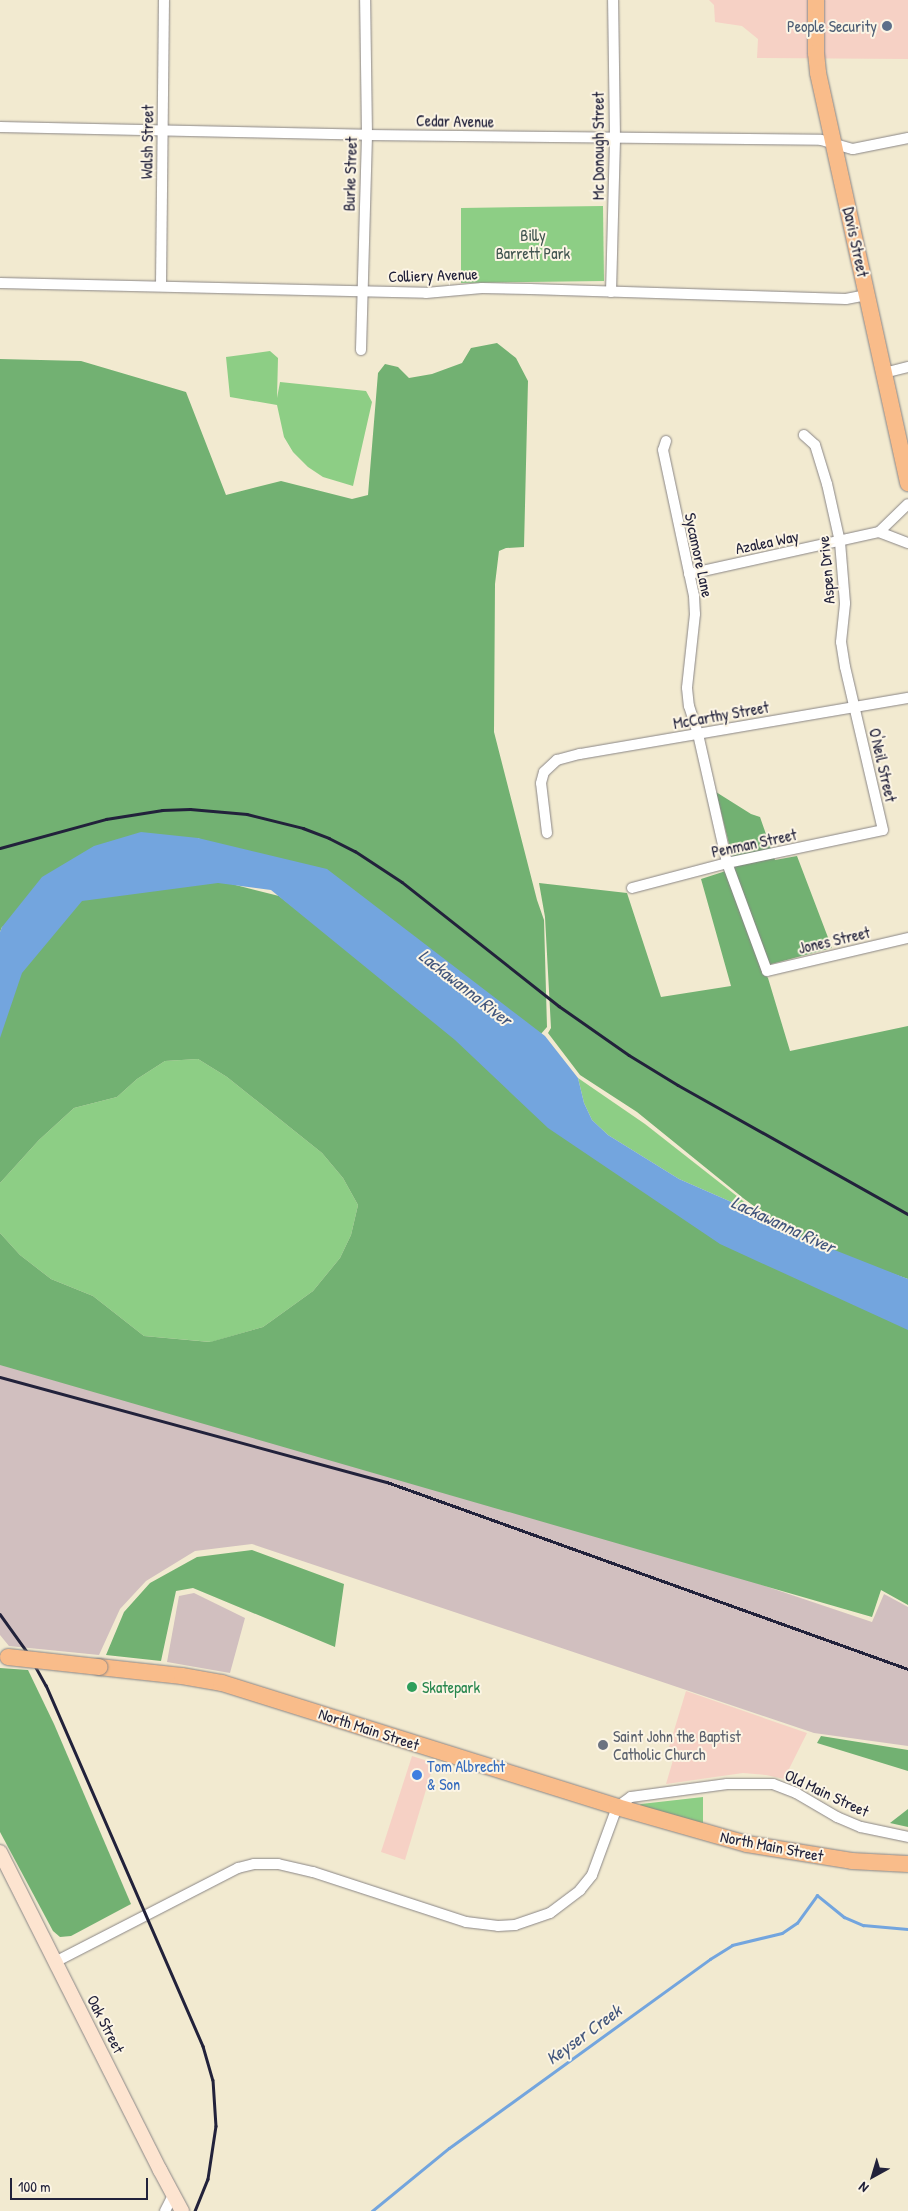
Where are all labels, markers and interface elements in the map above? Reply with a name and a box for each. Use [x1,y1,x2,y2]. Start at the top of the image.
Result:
place label: People Security [787,16,877,36]
marker: People Security [881,20,893,32]
street label: Mc Donough Street [588,92,608,200]
street label: Walsh Street [137,105,157,179]
street label: Cedar Avenue [416,111,494,131]
street label: Burke Street [339,136,361,212]
street label: Davis Street [839,205,873,279]
park label: Billy Barrett Park [496,225,570,263]
street label: Colliery Avenue [388,264,478,286]
street label: Sycamore Lane [681,511,717,599]
street label: Azalea Way [734,526,800,558]
street label: Aspen Drive [813,535,839,605]
street label: McCarthy Street [672,697,770,733]
street label: O'Neil Street [865,726,901,804]
street label: Penman Street [710,825,798,861]
street label: Jones Street [796,922,872,958]
water label: Lackawanna River [414,945,516,1031]
water label: Lackawanna River [728,1192,838,1258]
place label: Skatepark [422,1677,480,1697]
marker: Skatepark [406,1681,418,1693]
street label: North Main Street [316,1704,422,1754]
place label: Saint John the Baptist Catholic Church [613,1726,741,1764]
marker: Saint John the Baptist Catholic Church [597,1739,609,1751]
place label: Tom Albrecht & Son [427,1756,505,1794]
street label: Old Main Street [782,1765,872,1821]
marker: Tom Albrecht & Son [411,1769,423,1781]
street label: North Main Street [719,1827,825,1865]
street label: Oak Street [83,1992,129,2056]
water label: Keyser Creek [542,2000,626,2070]
north arrow [848,2151,898,2201]
scale bar [12,2168,150,2200]
text: 100 m [18,2176,51,2197]
text: N [854,2178,872,2198]

